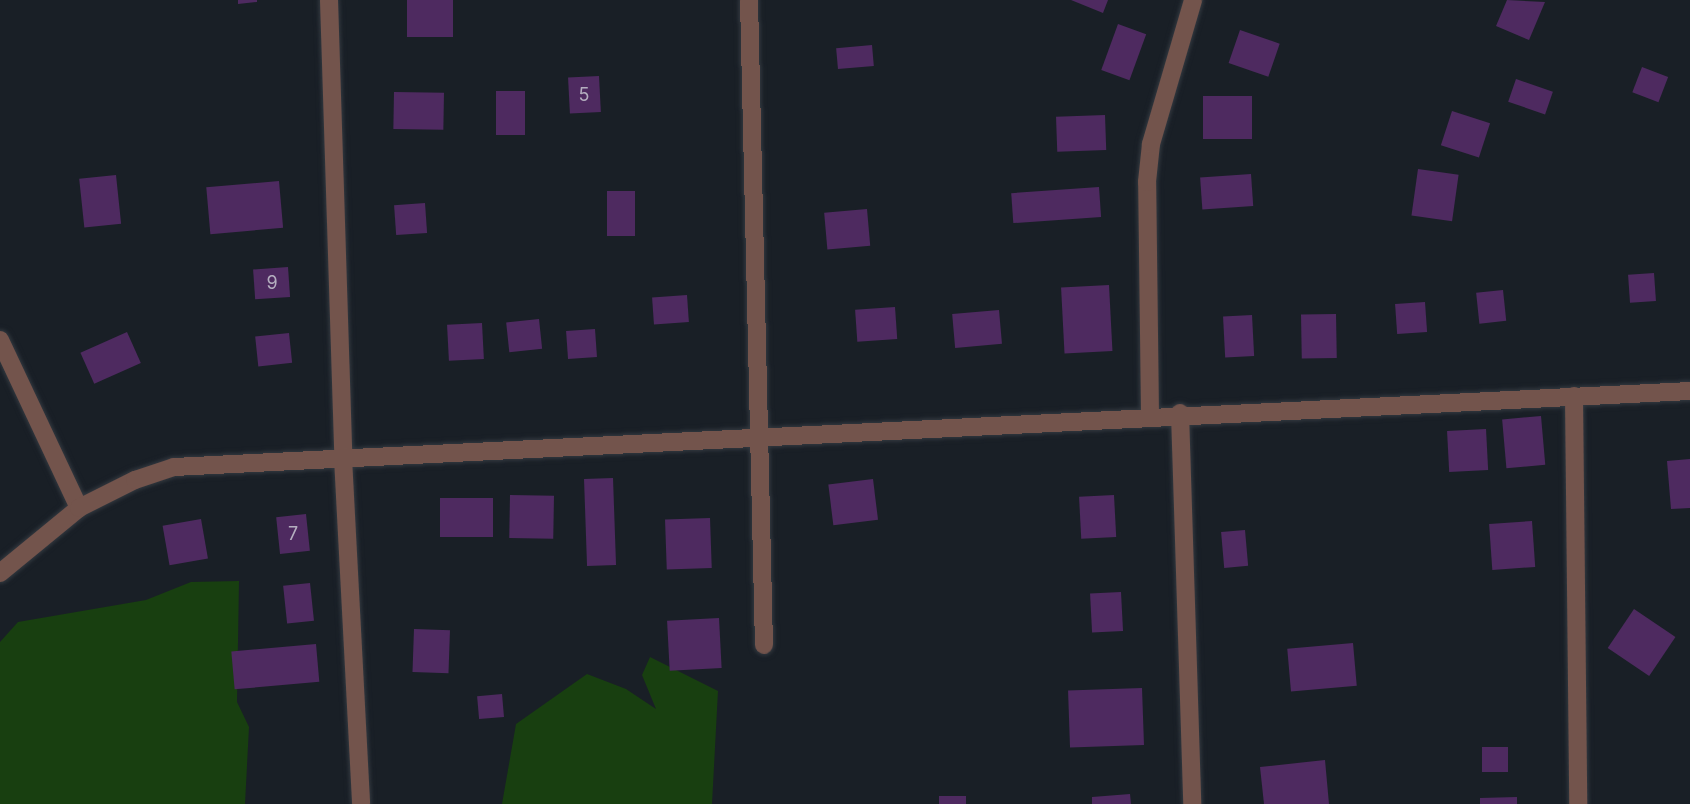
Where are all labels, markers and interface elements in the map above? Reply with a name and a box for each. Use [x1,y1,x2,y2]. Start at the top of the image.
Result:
house number: 5 [579,84,589,106]
house number: 9 [266,272,278,294]
house number: 7 [288,523,298,545]

